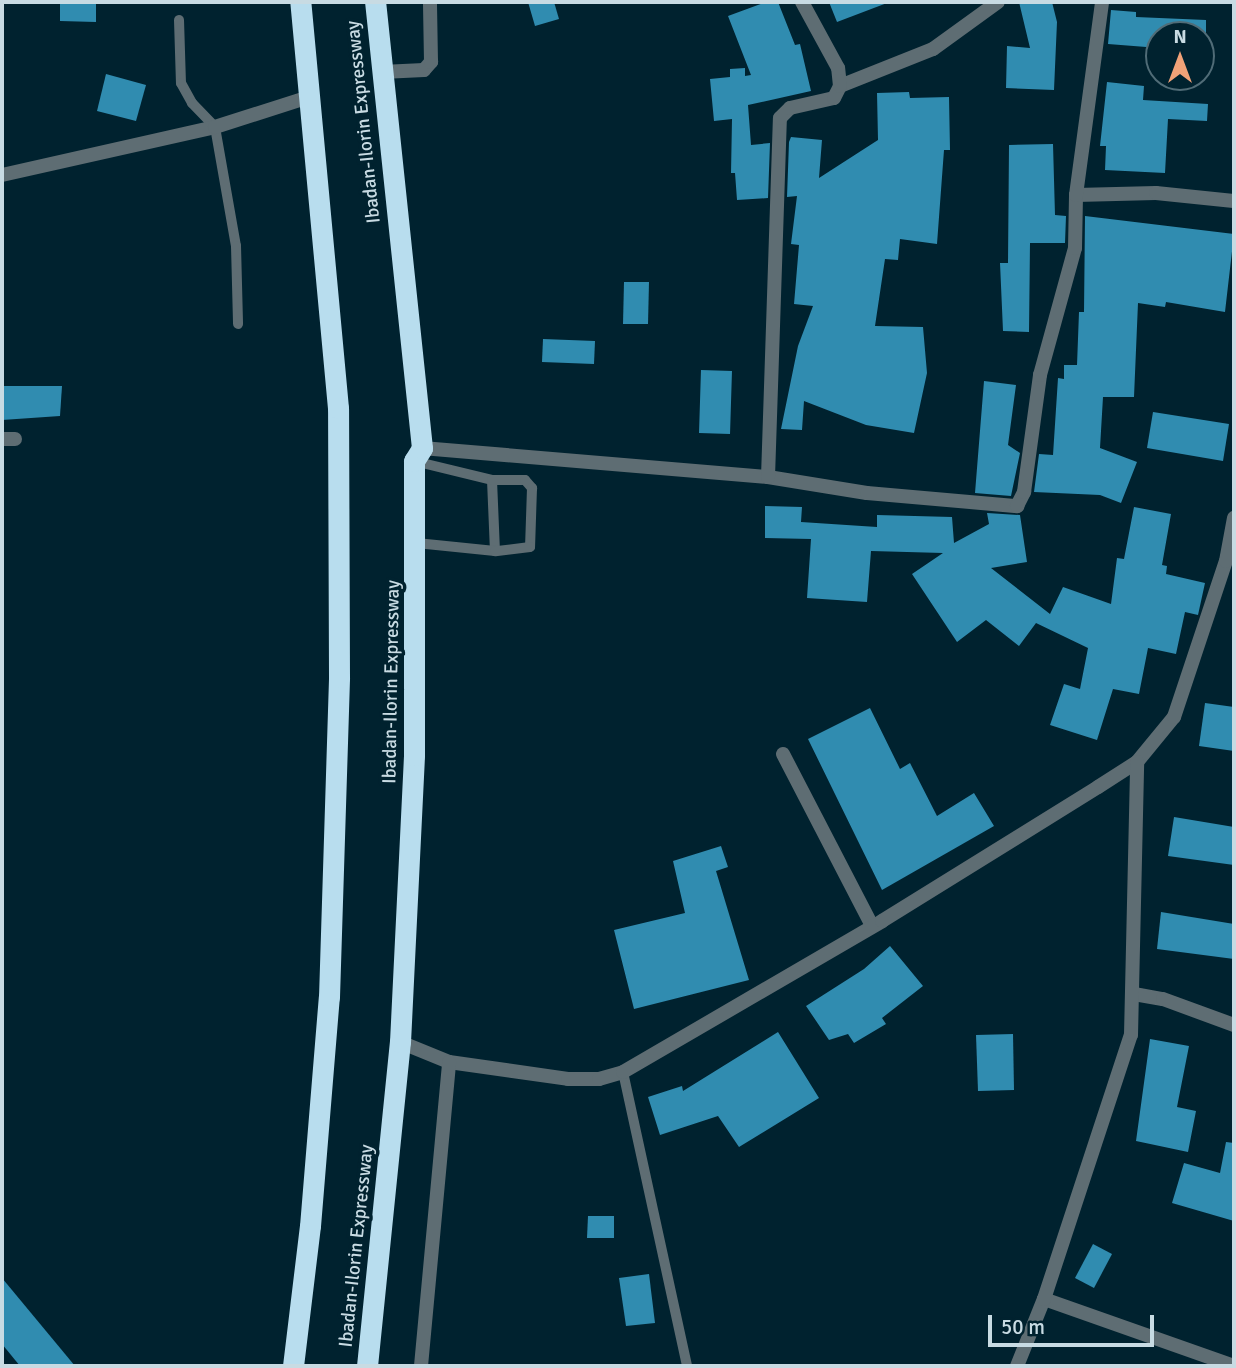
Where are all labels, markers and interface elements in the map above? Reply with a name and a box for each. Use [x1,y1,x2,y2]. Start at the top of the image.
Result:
street label: Ibadan-Ilorin Expressway [342,19,386,225]
north arrow [1145,21,1215,91]
text: N [1173,25,1187,49]
street label: Ibadan-Ilorin Expressway [379,580,405,784]
street label: Ibadan-Ilorin Expressway [335,1143,379,1349]
scale bar [991,1302,1157,1346]
text: 50 m [1001,1314,1045,1340]

